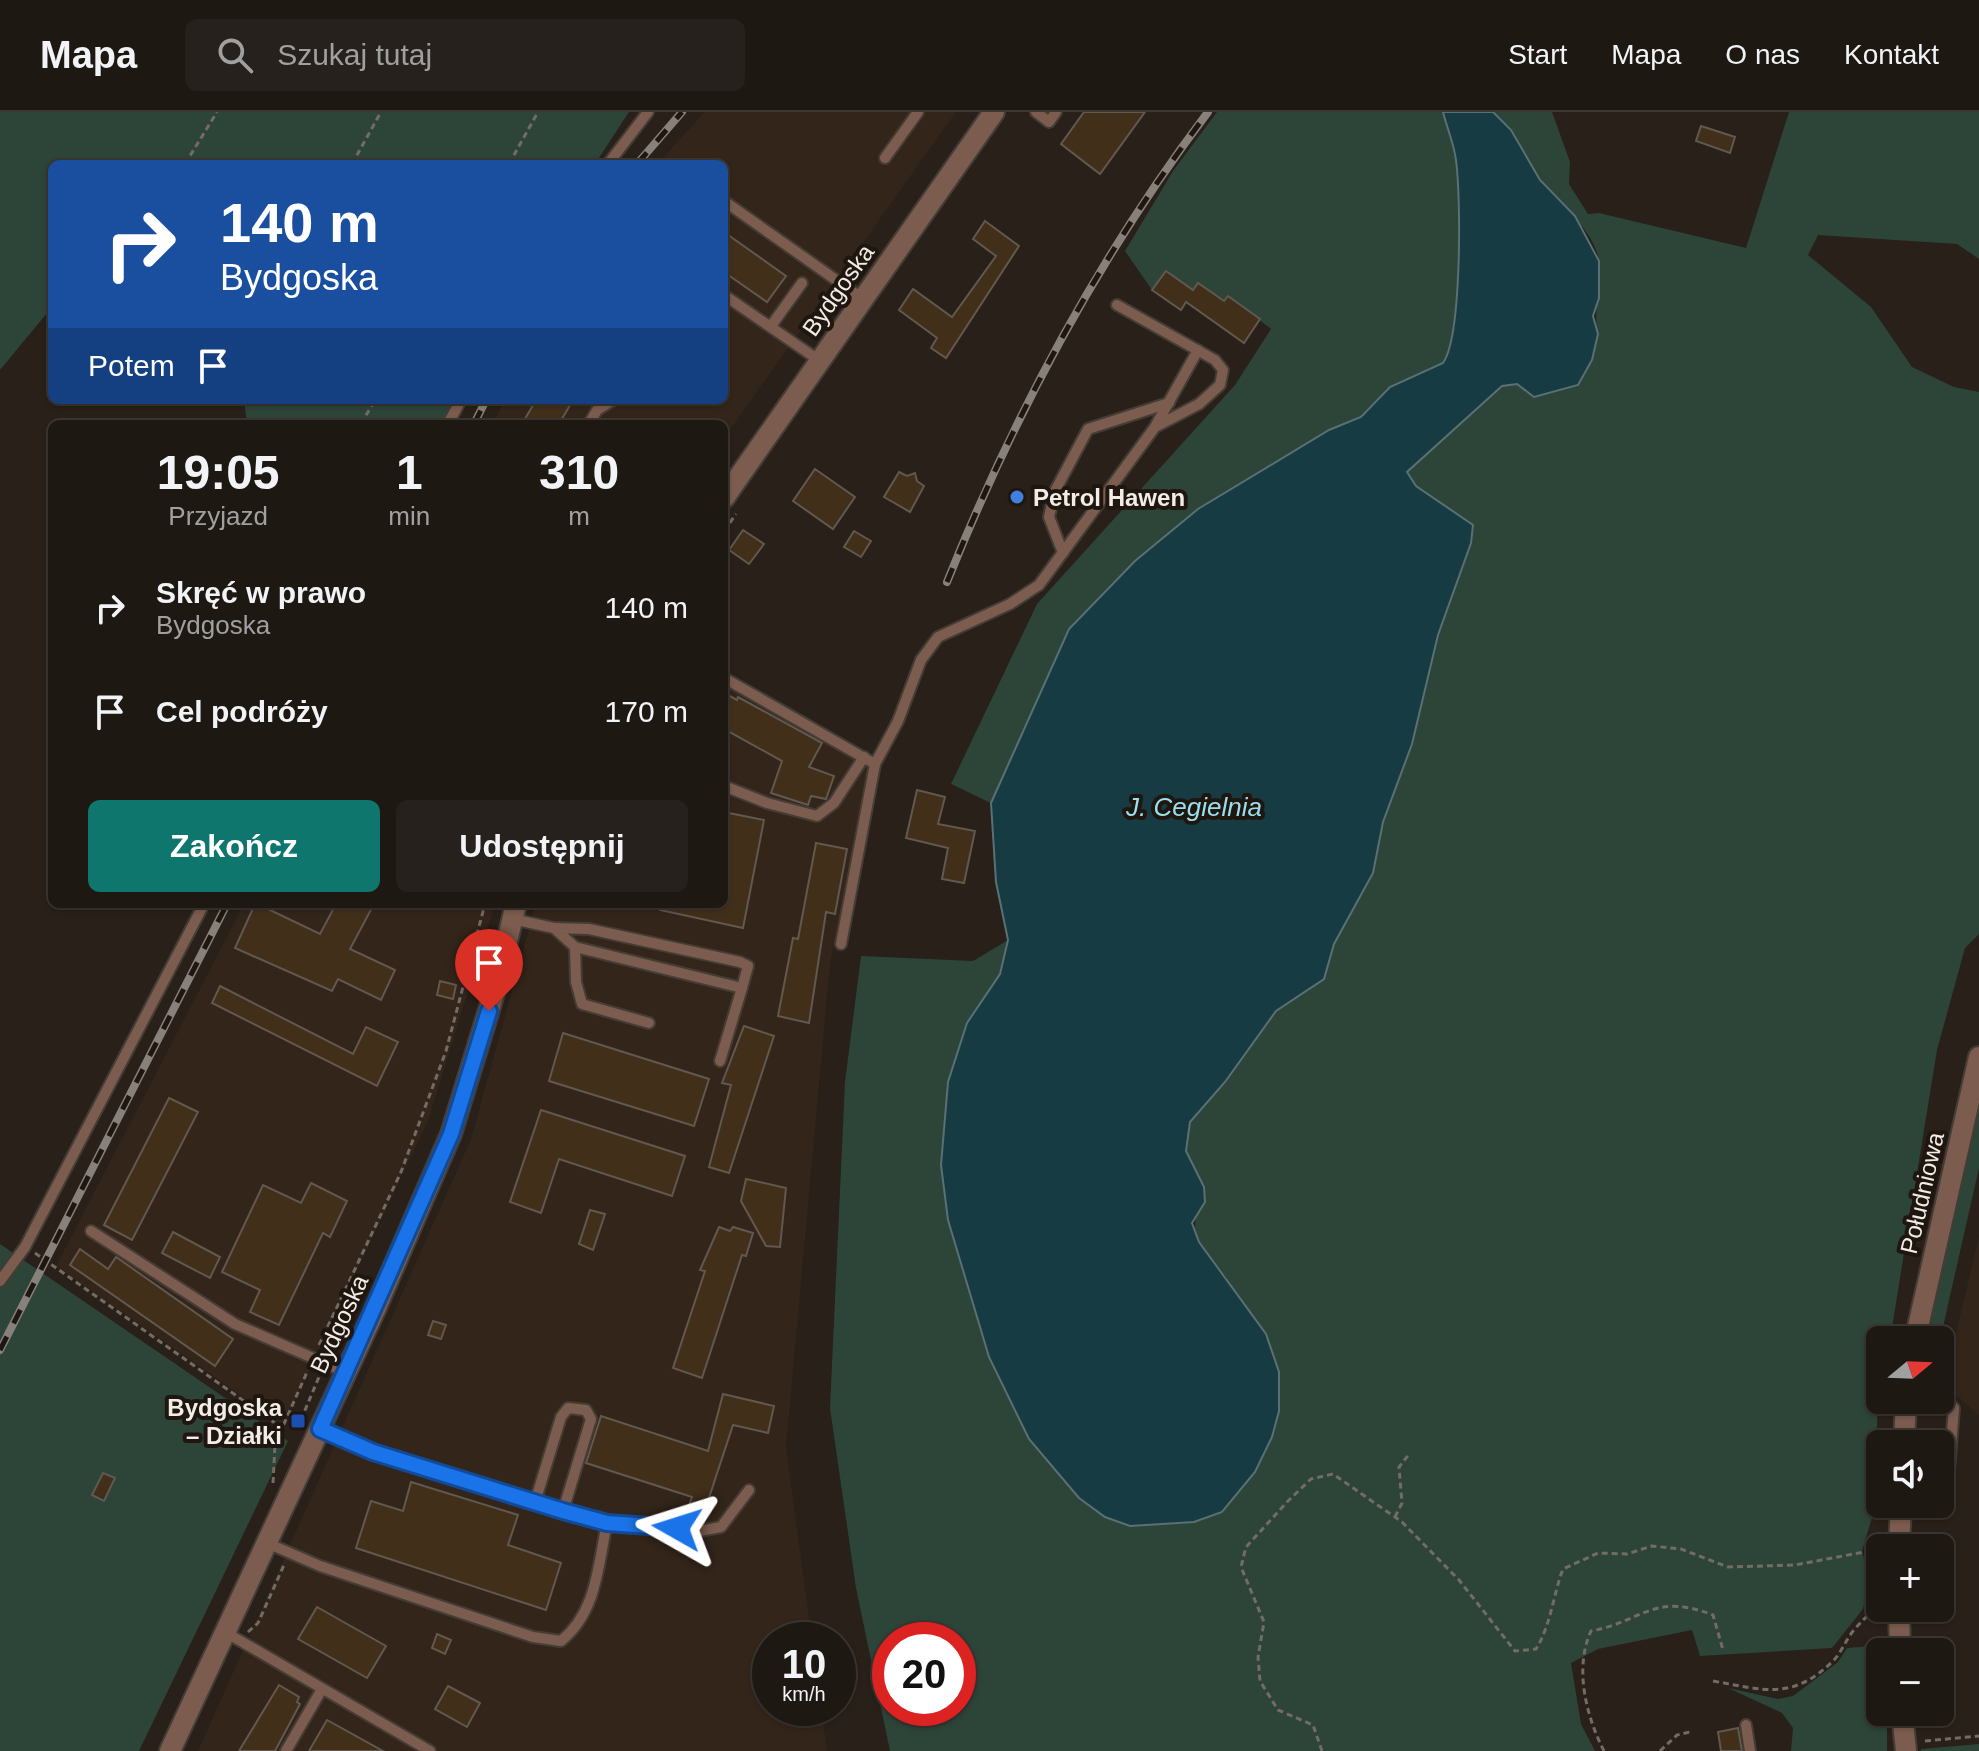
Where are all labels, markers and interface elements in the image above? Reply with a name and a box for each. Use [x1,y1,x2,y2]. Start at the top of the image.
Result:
search box [185,19,745,91]
icon: search [213,33,257,77]
text: Mapa [40,34,137,76]
text: Szukaj tutaj [277,38,432,71]
text: Start [1508,39,1567,70]
text: Mapa [1611,39,1681,70]
text: O nas [1725,39,1800,70]
text: Kontakt [1844,39,1939,70]
text: 140 m [220,191,379,254]
icon: right [88,192,192,296]
street label: Bydgoska [797,239,880,341]
text: Bydgoska [220,257,378,298]
icon: arrive [191,344,235,388]
text: Potem [88,349,175,382]
text: 19:05 [157,446,280,499]
text: 1 [396,446,423,499]
text: 310 [539,446,619,499]
place label: Petrol Hawen [1033,484,1185,511]
marker: Petrol Hawen [1008,488,1026,506]
text: Przyjazd [168,501,268,531]
text: min [388,501,430,531]
text: m [568,501,590,531]
text: Skręć w prawo [156,576,366,609]
icon: right [88,586,132,630]
text: 140 m [605,591,688,624]
text: Bydgoska [156,610,270,640]
icon: arrive [88,690,132,734]
text: Cel podróży [156,695,328,728]
text: 170 m [605,695,688,728]
water label: J. Cegielnia [1125,792,1262,822]
button: Zakończ [88,800,380,892]
button: Udostępnij [396,800,688,892]
pin [455,929,523,1011]
icon: arrive [467,941,511,985]
street label: Południowa [1895,1129,1949,1256]
street label: Bydgoska [304,1270,374,1377]
north arrow [1866,1326,1954,1414]
map controls [1866,1326,1954,1726]
place label: Bydgoska – Działki [167,1394,283,1449]
marker: Bydgoska – Działki [289,1412,307,1430]
button: sound [1866,1430,1954,1518]
position arrow [635,1486,719,1570]
button: + [1866,1534,1954,1622]
speed limit sign: 20 [872,1622,976,1726]
button: − [1866,1638,1954,1726]
text: 10 [782,1642,826,1686]
text: km/h [782,1683,826,1705]

